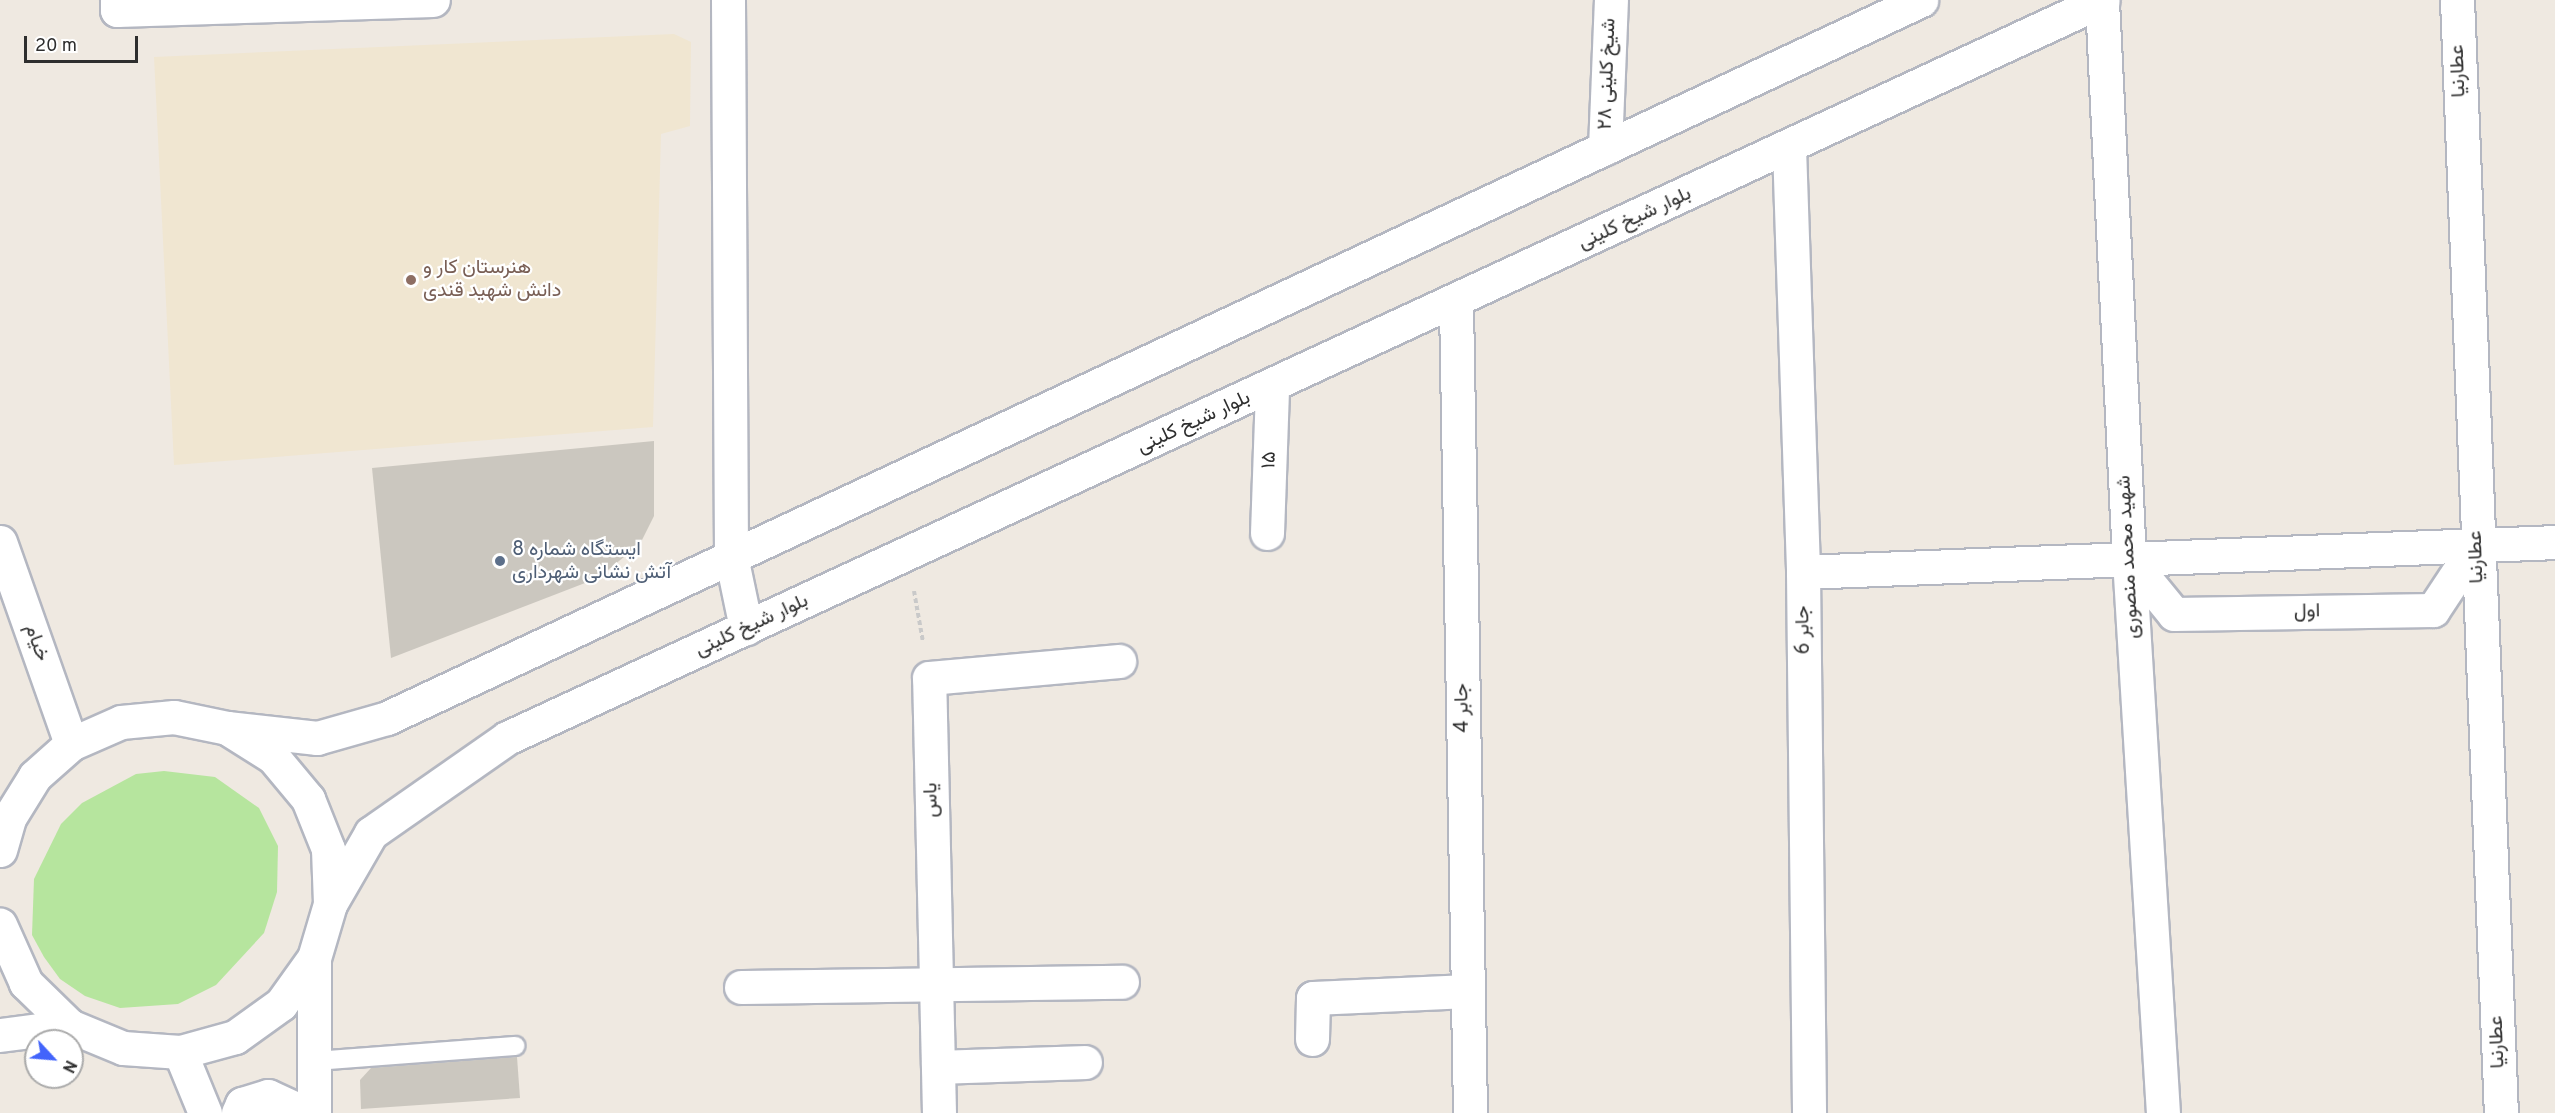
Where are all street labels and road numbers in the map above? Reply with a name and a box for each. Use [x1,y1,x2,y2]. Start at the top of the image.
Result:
street label: شیخ کلینی ۲۸ [1594,18,1622,130]
street label: عطارنیا [2446,44,2472,98]
street label: بلوار شیخ کلینی [1575,182,1695,256]
street label: بلوار شیخ کلینی [1134,386,1254,460]
street label: ۱۵ [1258,451,1282,469]
street label: شهید محمد منصوری [2113,475,2145,639]
street label: عطارنیا [2464,530,2490,584]
street label: بلوار شیخ کلینی [692,589,812,663]
street label: اول [2294,600,2320,624]
street label: جابر 6 [1792,605,1816,655]
street label: خیام [18,621,54,665]
street label: جابر 4 [1451,683,1475,733]
street label: یاس [920,782,944,818]
street label: عطارنیا [2485,1015,2511,1069]

